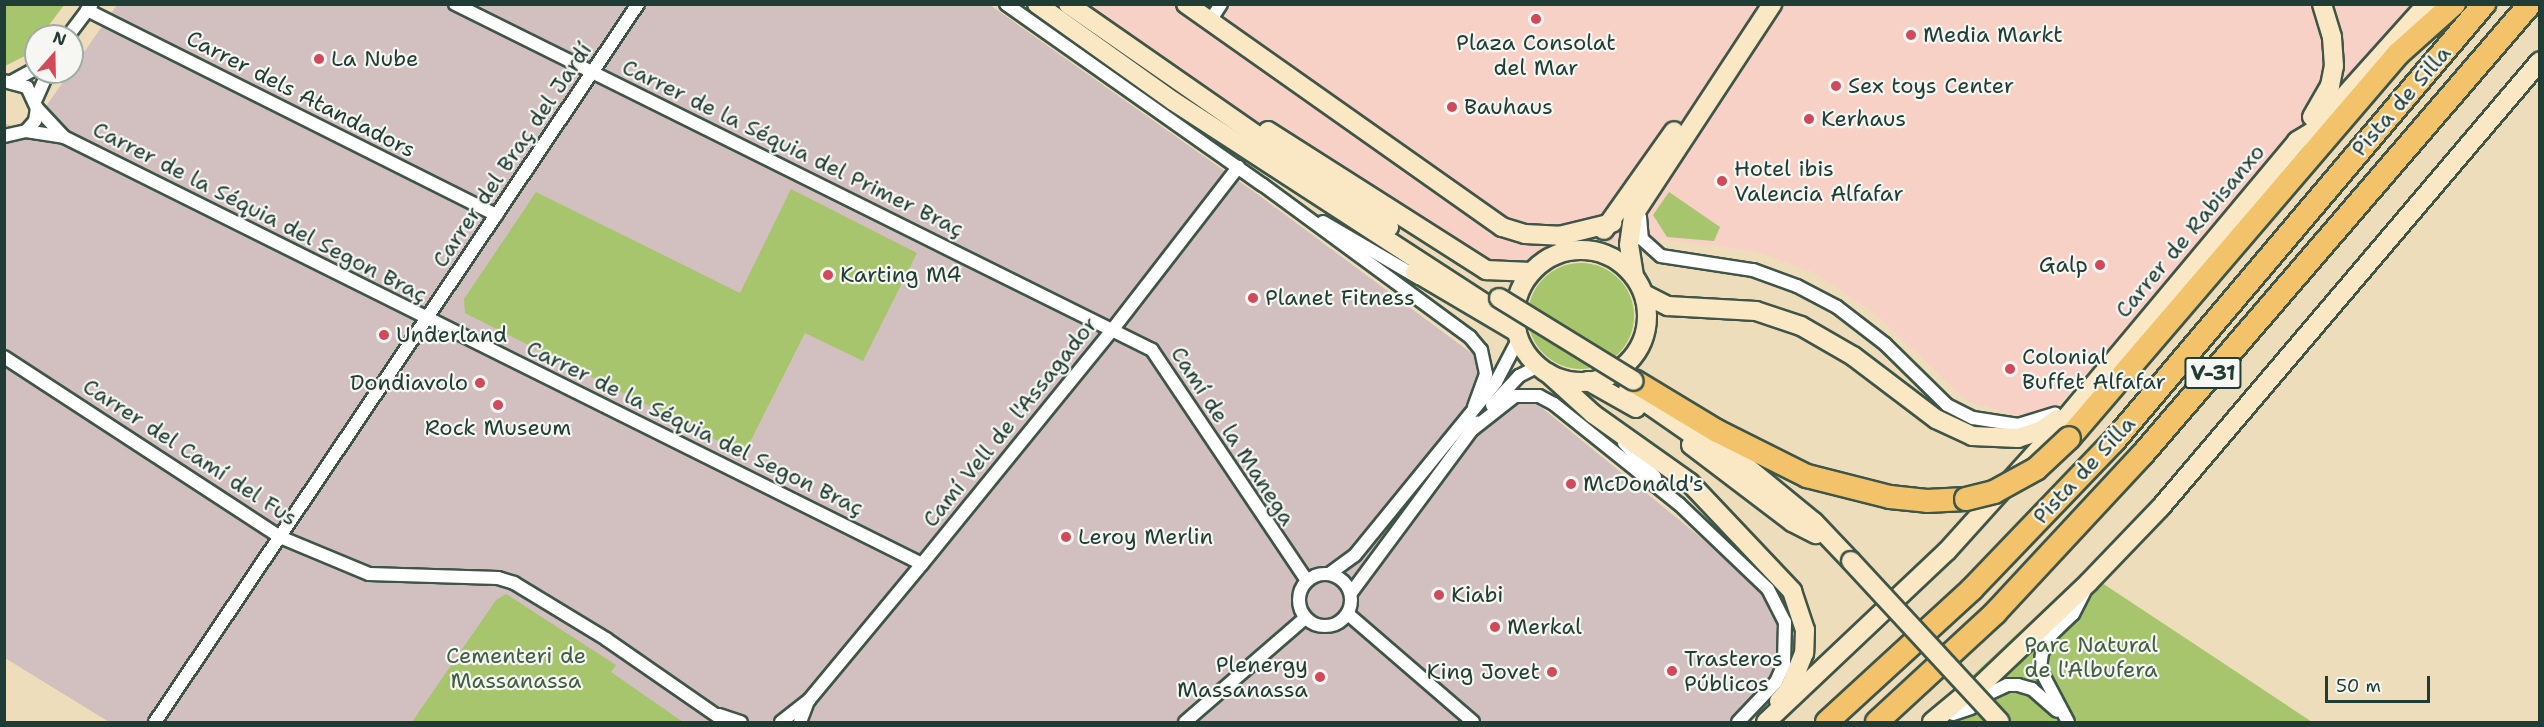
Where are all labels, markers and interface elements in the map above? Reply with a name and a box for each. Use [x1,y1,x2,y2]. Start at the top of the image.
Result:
marker: Plaza Consolat del Mar [1529,12,1543,26]
place label: Media Markt [1923,22,2063,48]
north arrow [24,24,84,84]
street label: Carrer dels Atandadors [182,25,420,163]
text: N [50,26,69,51]
marker: Media Markt [1904,28,1918,42]
place label: Plaza Consolat del Mar [1456,29,1616,80]
street label: Carrer del Braç del Jardí [427,37,597,273]
street label: Pista de Silla [2346,40,2456,162]
place label: La Nube [331,46,419,72]
marker: La Nube [312,52,326,66]
street label: Carrer de la Séquia del Primer Braç [618,54,968,242]
place label: Sex toys Center [1848,73,2014,99]
marker: Sex toys Center [1829,79,1843,93]
place label: Bauhaus [1464,94,1553,120]
marker: Bauhaus [1445,100,1459,114]
place label: Kerhaus [1821,106,1906,132]
marker: Kerhaus [1802,112,1816,126]
street label: Carrer de la Séquia del Segon Braç [88,116,432,308]
street label: Carrer de Rabisanxo [2110,139,2270,323]
place label: Hotel ibis Valencia Alfafar [1734,155,1904,206]
marker: Hotel ibis Valencia Alfafar [1715,174,1729,188]
place label: Galp [2039,252,2088,278]
marker: Galp [2093,258,2107,272]
place label: Karting M4 [840,262,962,288]
marker: Karting M4 [821,268,835,282]
place label: Planet Fitness [1265,285,1415,311]
marker: Planet Fitness [1246,291,1260,305]
street label: Camí Vell de l'Assagador [917,312,1103,532]
place label: Underland [396,322,507,348]
marker: Underland [377,328,391,342]
street label: Carrer de la Séquia del Segon Braç [522,335,868,521]
street label: Camí de la Manega [1165,341,1301,531]
place label: Colonial Buffet Alfafar [2022,343,2166,394]
road number: V-31 [2183,355,2243,391]
marker: Colonial Buffet Alfafar [2003,362,2017,376]
place label: Dondiavolo [350,370,468,396]
street label: Carrer del Camí del Fus [78,373,302,531]
marker: Dondiavolo [473,376,487,390]
marker: Rock Museum [491,398,505,412]
street label: Pista de Silla [2027,411,2141,529]
place label: Rock Museum [425,415,571,441]
place label: McDonald's [1583,471,1704,497]
marker: McDonald's [1564,477,1578,491]
place label: Leroy Merlin [1078,524,1213,550]
marker: Leroy Merlin [1059,530,1073,544]
place label: Kiabi [1451,582,1503,608]
marker: Kiabi [1432,588,1446,602]
place label: Merkal [1507,614,1582,640]
marker: Merkal [1488,620,1502,634]
park label: Parc Natural de l'Albufera [2024,631,2158,682]
park label: Cementeri de Massanassa [446,642,586,694]
place label: Trasteros Públicos [1684,645,1783,696]
place label: Plenergy Massanassa [1177,651,1308,702]
place label: King Jovet [1427,659,1540,685]
marker: Trasteros Públicos [1665,664,1679,678]
scale bar [2328,664,2433,702]
marker: King Jovet [1545,665,1559,679]
marker: Plenergy Massanassa [1313,670,1327,684]
text: 50 m [2336,674,2381,698]

